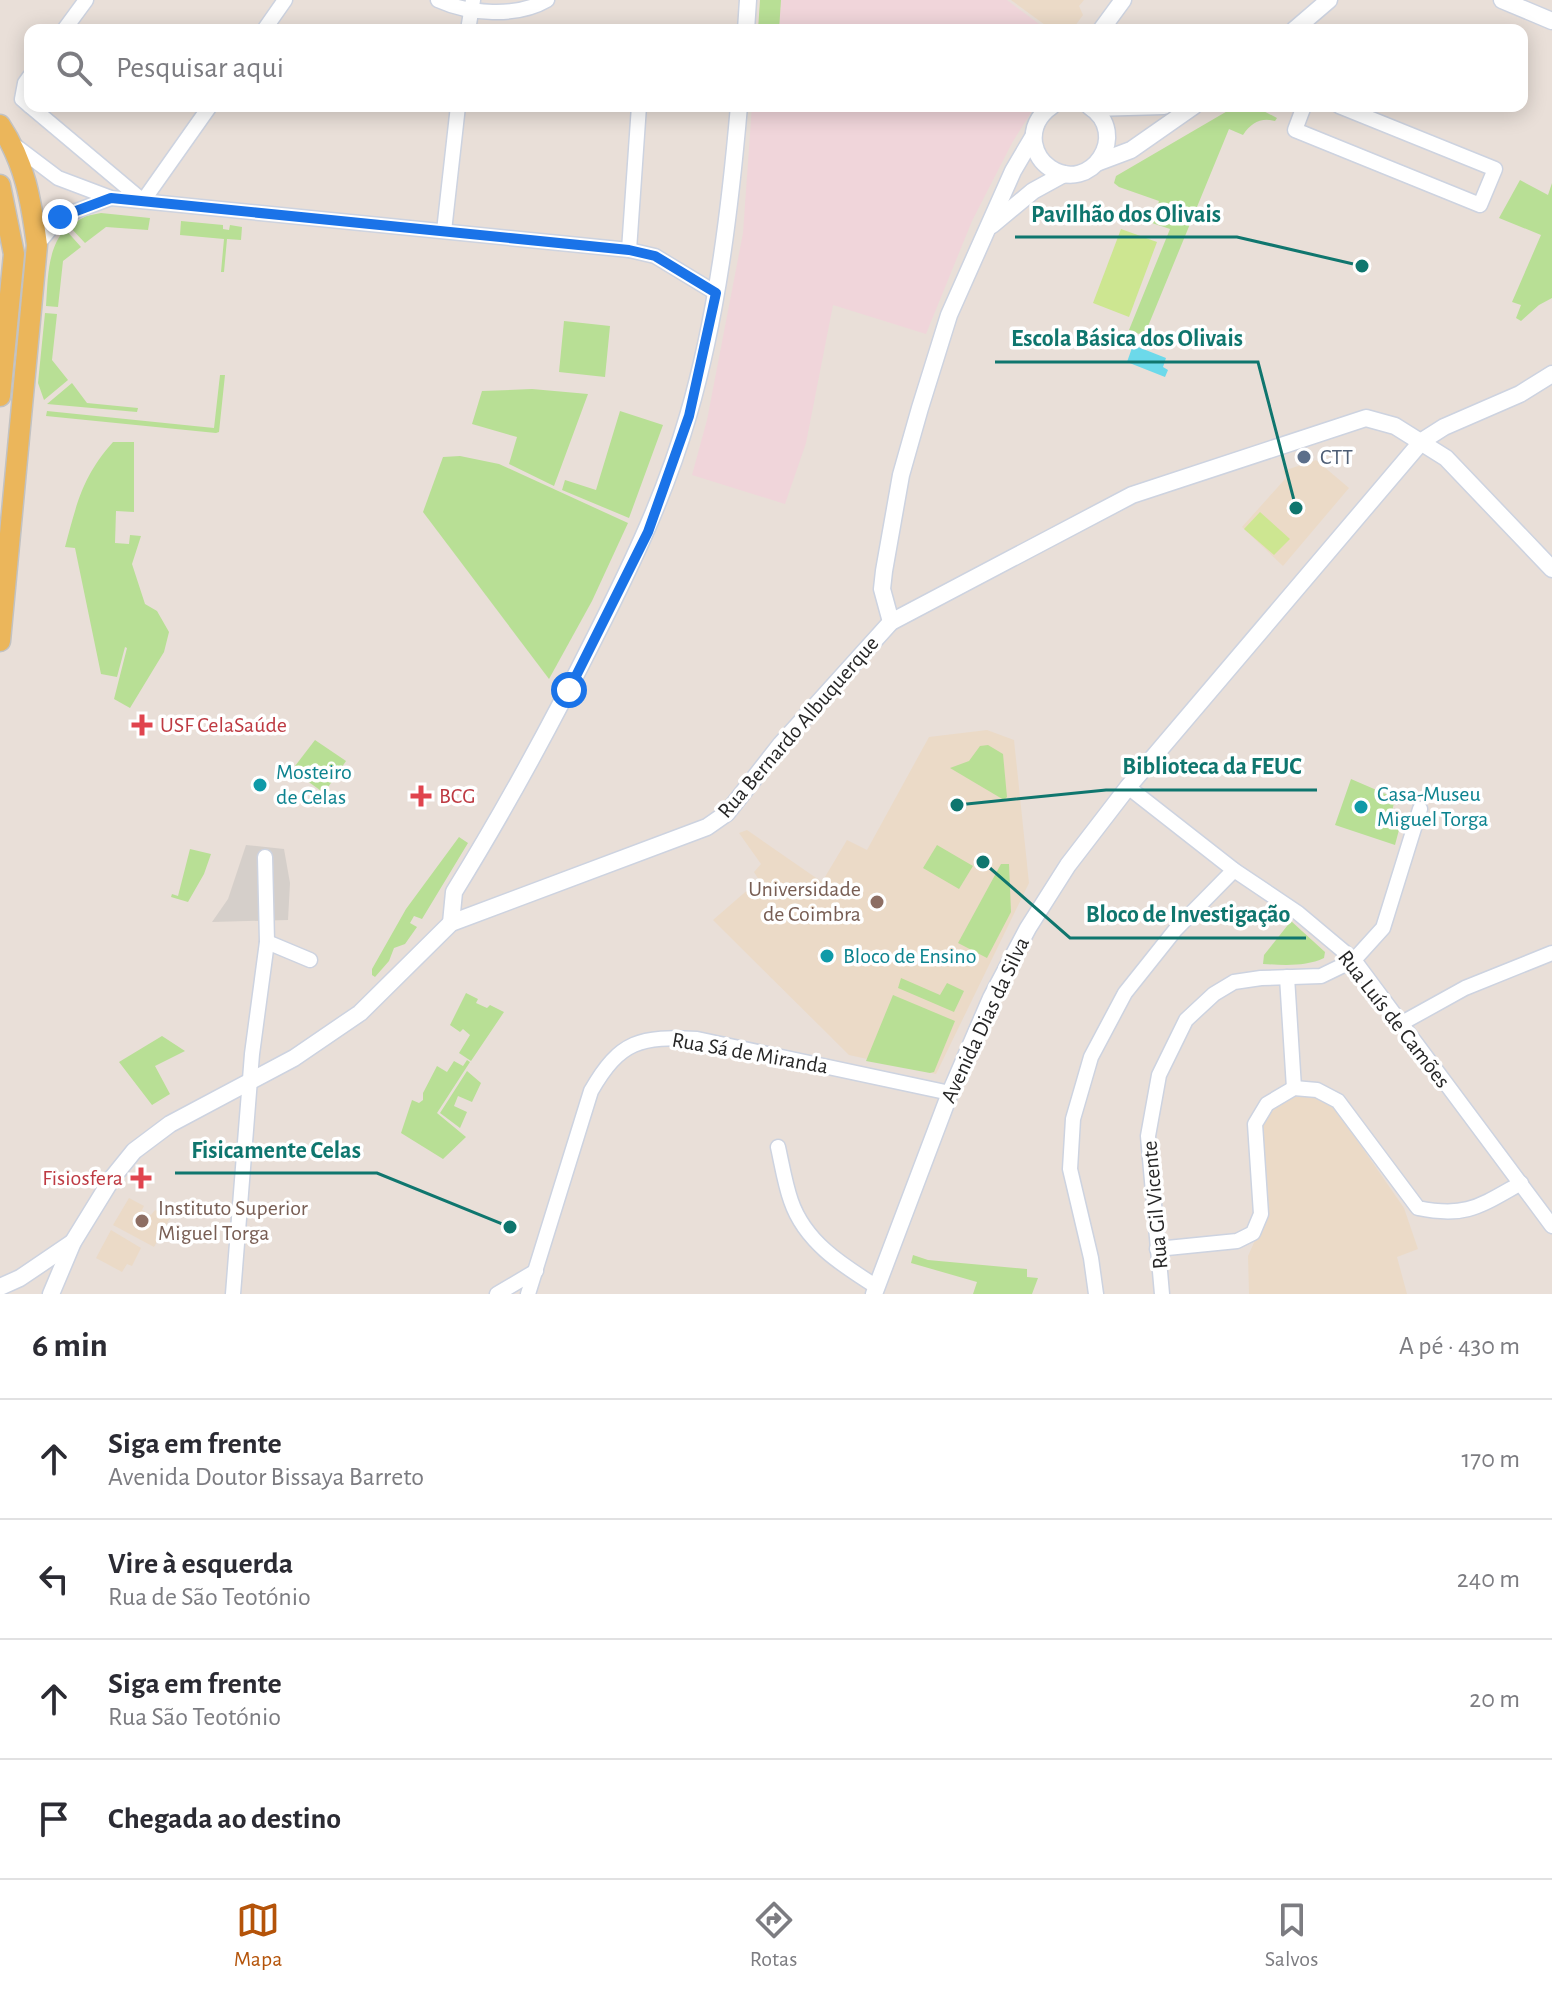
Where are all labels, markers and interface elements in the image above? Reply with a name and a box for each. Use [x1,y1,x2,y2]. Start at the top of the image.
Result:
search box [24,24,1528,112]
icon: search [52,46,96,90]
text: Pesquisar aqui [116,53,284,83]
callout: Pavilhão dos Olivais [1015,189,1237,237]
route end [42,199,78,235]
text: Pavilhão dos Olivais [1031,203,1221,227]
callout: Escola Básica dos Olivais [995,314,1258,362]
text: Escola Básica dos Olivais [1011,327,1243,351]
place label: CTT [1320,446,1353,468]
marker: CTT [1295,448,1313,466]
street label: Rua Bernardo Albuquerque [713,632,883,822]
route start [551,672,587,708]
marker: USF CelaSaúde [131,714,153,736]
place label: USF CelaSaúde [160,714,287,736]
callout: Biblioteca da FEUC [1106,742,1317,790]
text: Biblioteca da FEUC [1122,755,1302,779]
place label: Mosteiro de Celas [276,761,352,808]
marker: Mosteiro de Celas [251,776,269,794]
place label: Casa-Museu Miguel Torga [1377,783,1488,830]
marker: BCG [410,785,432,807]
place label: BCG [439,785,475,807]
marker: Casa-Museu Miguel Torga [1352,798,1370,816]
place label: Universidade de Coimbra [748,878,861,925]
callout: Bloco de Investigação [1070,890,1306,938]
marker: Universidade de Coimbra [868,893,886,911]
text: Bloco de Investigação [1086,903,1290,927]
street label: Avenida Dias da Silva [937,934,1033,1106]
place label: Bloco de Ensino [843,945,976,967]
street label: Rua Luís de Camões [1334,946,1454,1092]
marker: Bloco de Ensino [818,947,836,965]
street label: Rua Sá de Miranda [670,1028,830,1078]
callout: Fisicamente Celas [175,1125,377,1173]
text: Fisicamente Celas [191,1139,361,1163]
street label: Rua Gil Vicente [1138,1140,1172,1270]
place label: Fisiosfera [42,1167,123,1189]
marker: Fisiosfera [130,1167,152,1189]
place label: Instituto Superior Miguel Torga [158,1197,308,1244]
marker: Instituto Superior Miguel Torga [133,1212,151,1230]
text: 6 min [32,1329,108,1363]
text: A pé · 430 m [1399,1333,1520,1359]
text: Siga em frente [108,1429,282,1459]
icon: ahead [32,1437,76,1481]
text: 170 m [1461,1446,1520,1472]
text: Avenida Doutor Bissaya Barreto [108,1464,424,1490]
text: Vire à esquerda [108,1549,293,1579]
icon: left [32,1557,76,1601]
text: 240 m [1457,1566,1520,1592]
text: Rua de São Teotónio [108,1584,311,1610]
text: Siga em frente [108,1669,282,1699]
icon: ahead [32,1677,76,1721]
text: 20 m [1469,1686,1520,1712]
text: Rua São Teotónio [108,1704,281,1730]
icon: arrive [32,1797,76,1841]
text: Chegada ao destino [108,1804,341,1834]
tab: Mapa [234,1898,282,1972]
tab: Rotas [750,1898,797,1972]
tab: Salvos [1265,1898,1318,1972]

